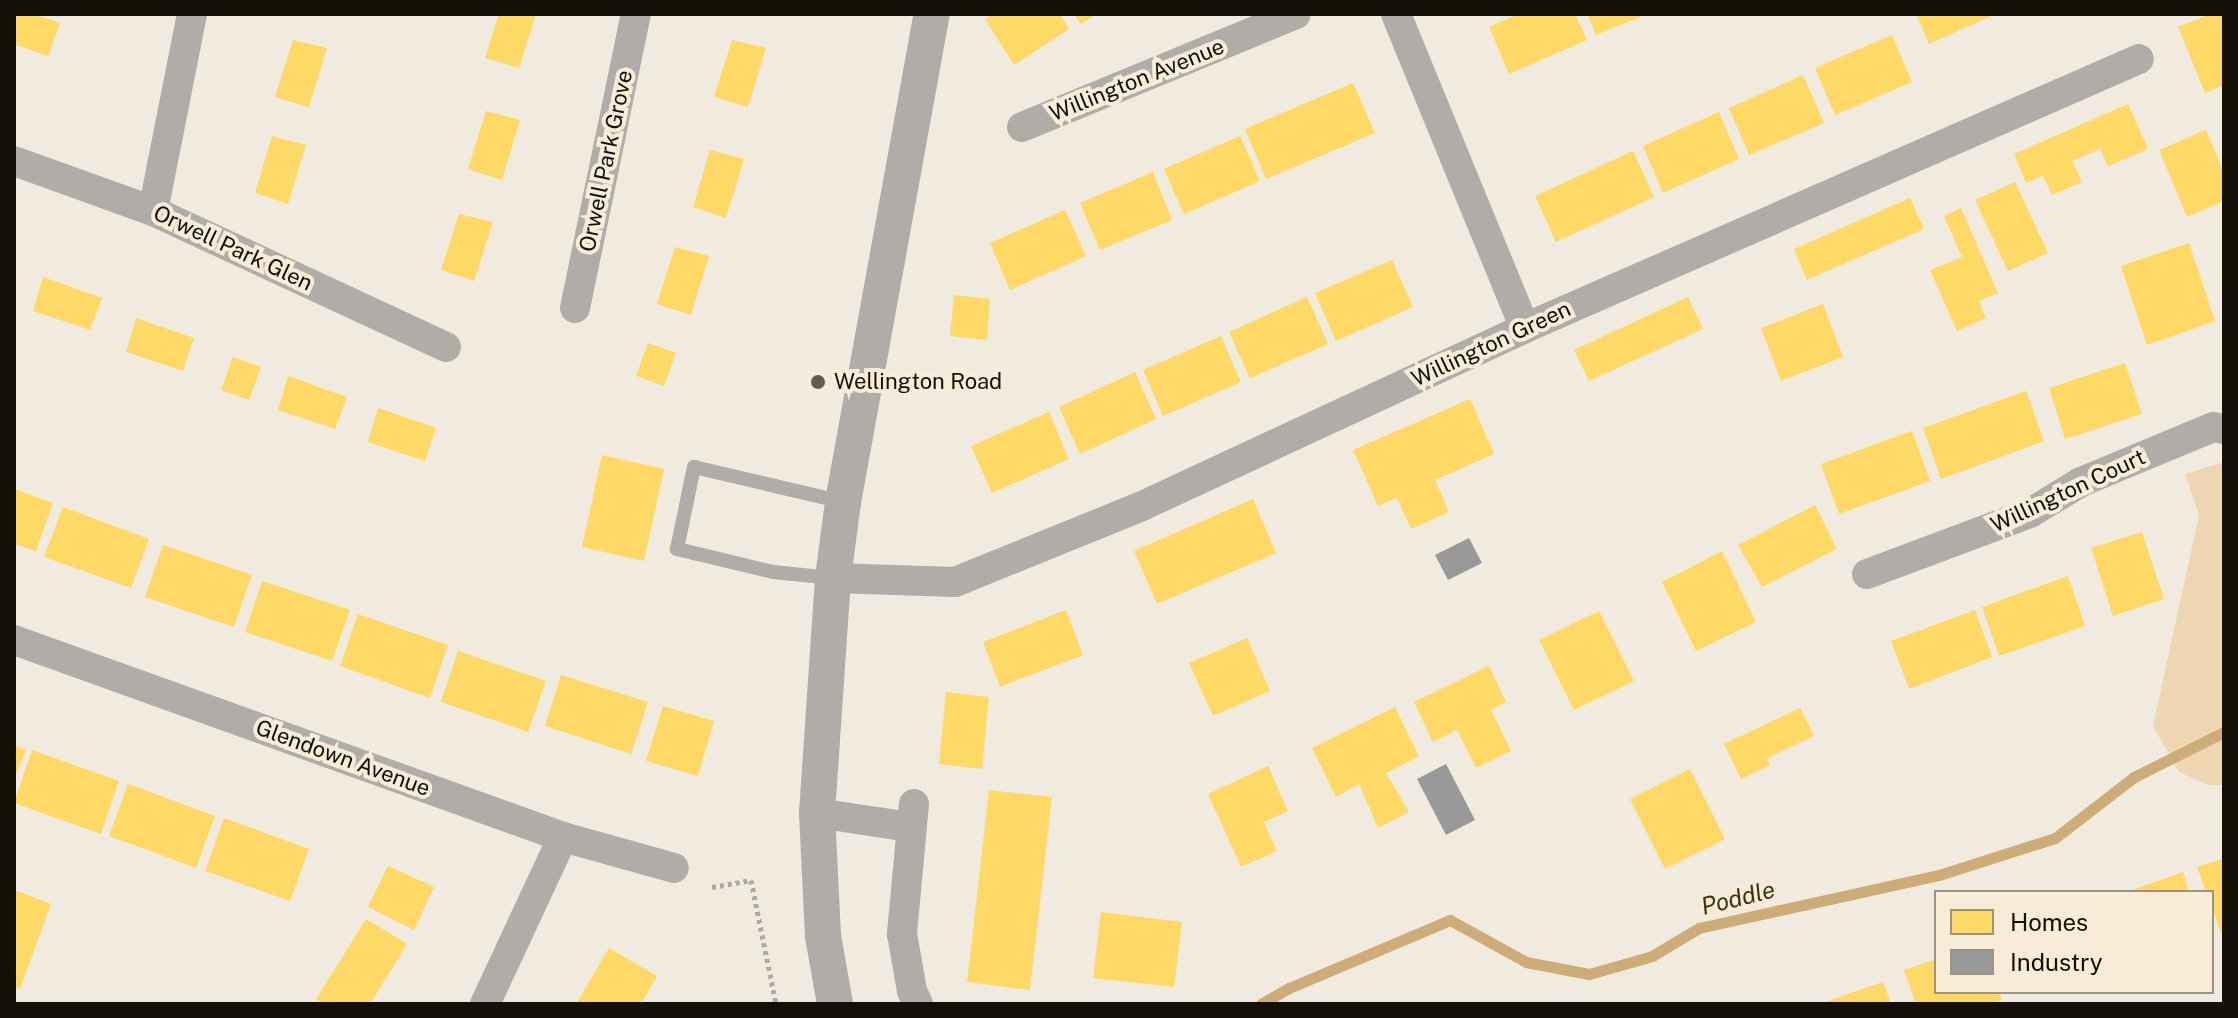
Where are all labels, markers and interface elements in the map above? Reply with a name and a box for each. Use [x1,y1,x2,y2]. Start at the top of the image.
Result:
street label: Willington Avenue [1046,33,1228,127]
street label: Orwell Park Grove [574,68,638,254]
street label: Orwell Park Glen [149,200,317,296]
street label: Willington Green [1407,296,1575,392]
place label: Wellington Road [834,369,1002,395]
marker: Wellington Road [809,373,827,391]
street label: Willington Court [1987,444,2149,538]
street label: Glendown Avenue [252,714,434,802]
water label: Poddle [1698,875,1778,921]
legend [1934,890,2214,994]
text: Homes [2010,908,2088,936]
text: Industry [2010,948,2103,976]

